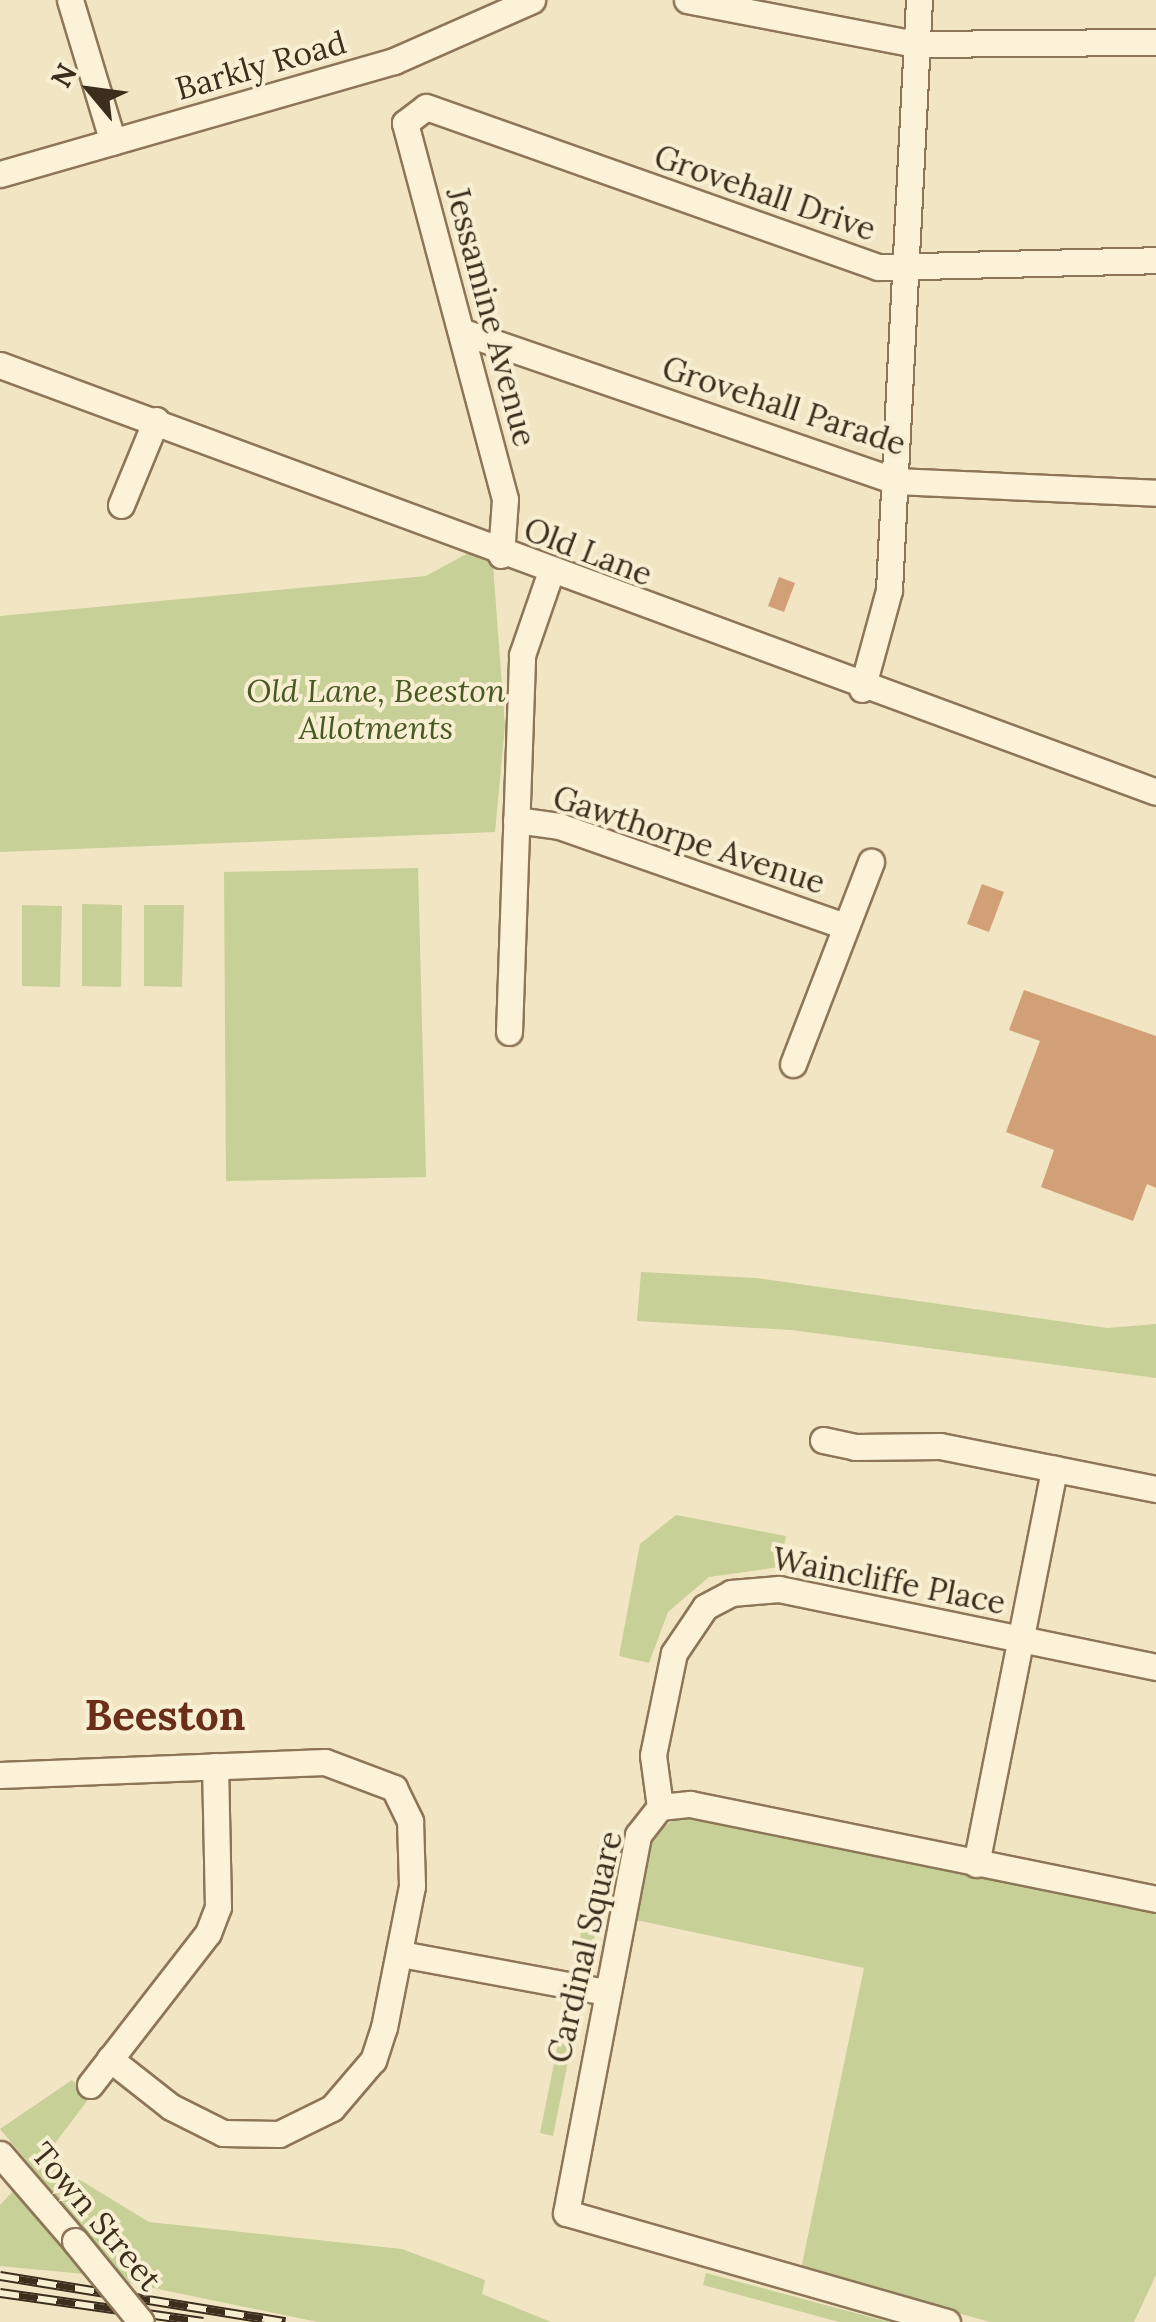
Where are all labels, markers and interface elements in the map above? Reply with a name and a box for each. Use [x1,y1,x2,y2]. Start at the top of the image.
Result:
street label: Barkly Road [171,23,351,109]
north arrow [40,40,140,140]
text: N [43,57,85,94]
street label: Grovehall Drive [649,137,881,249]
street label: Jessamine Avenue [438,183,544,451]
street label: Grovehall Parade [657,349,911,463]
street label: Old Lane [519,510,657,594]
park label: Old Lane, Beeston Allotments [246,673,506,748]
street label: Gawthorpe Avenue [548,778,830,902]
street label: Waincliffe Place [769,1540,1009,1622]
district label: Beeston [84,1690,246,1740]
street label: Cardinal Square [540,1827,630,2067]
street label: Town Street [23,2135,169,2299]

